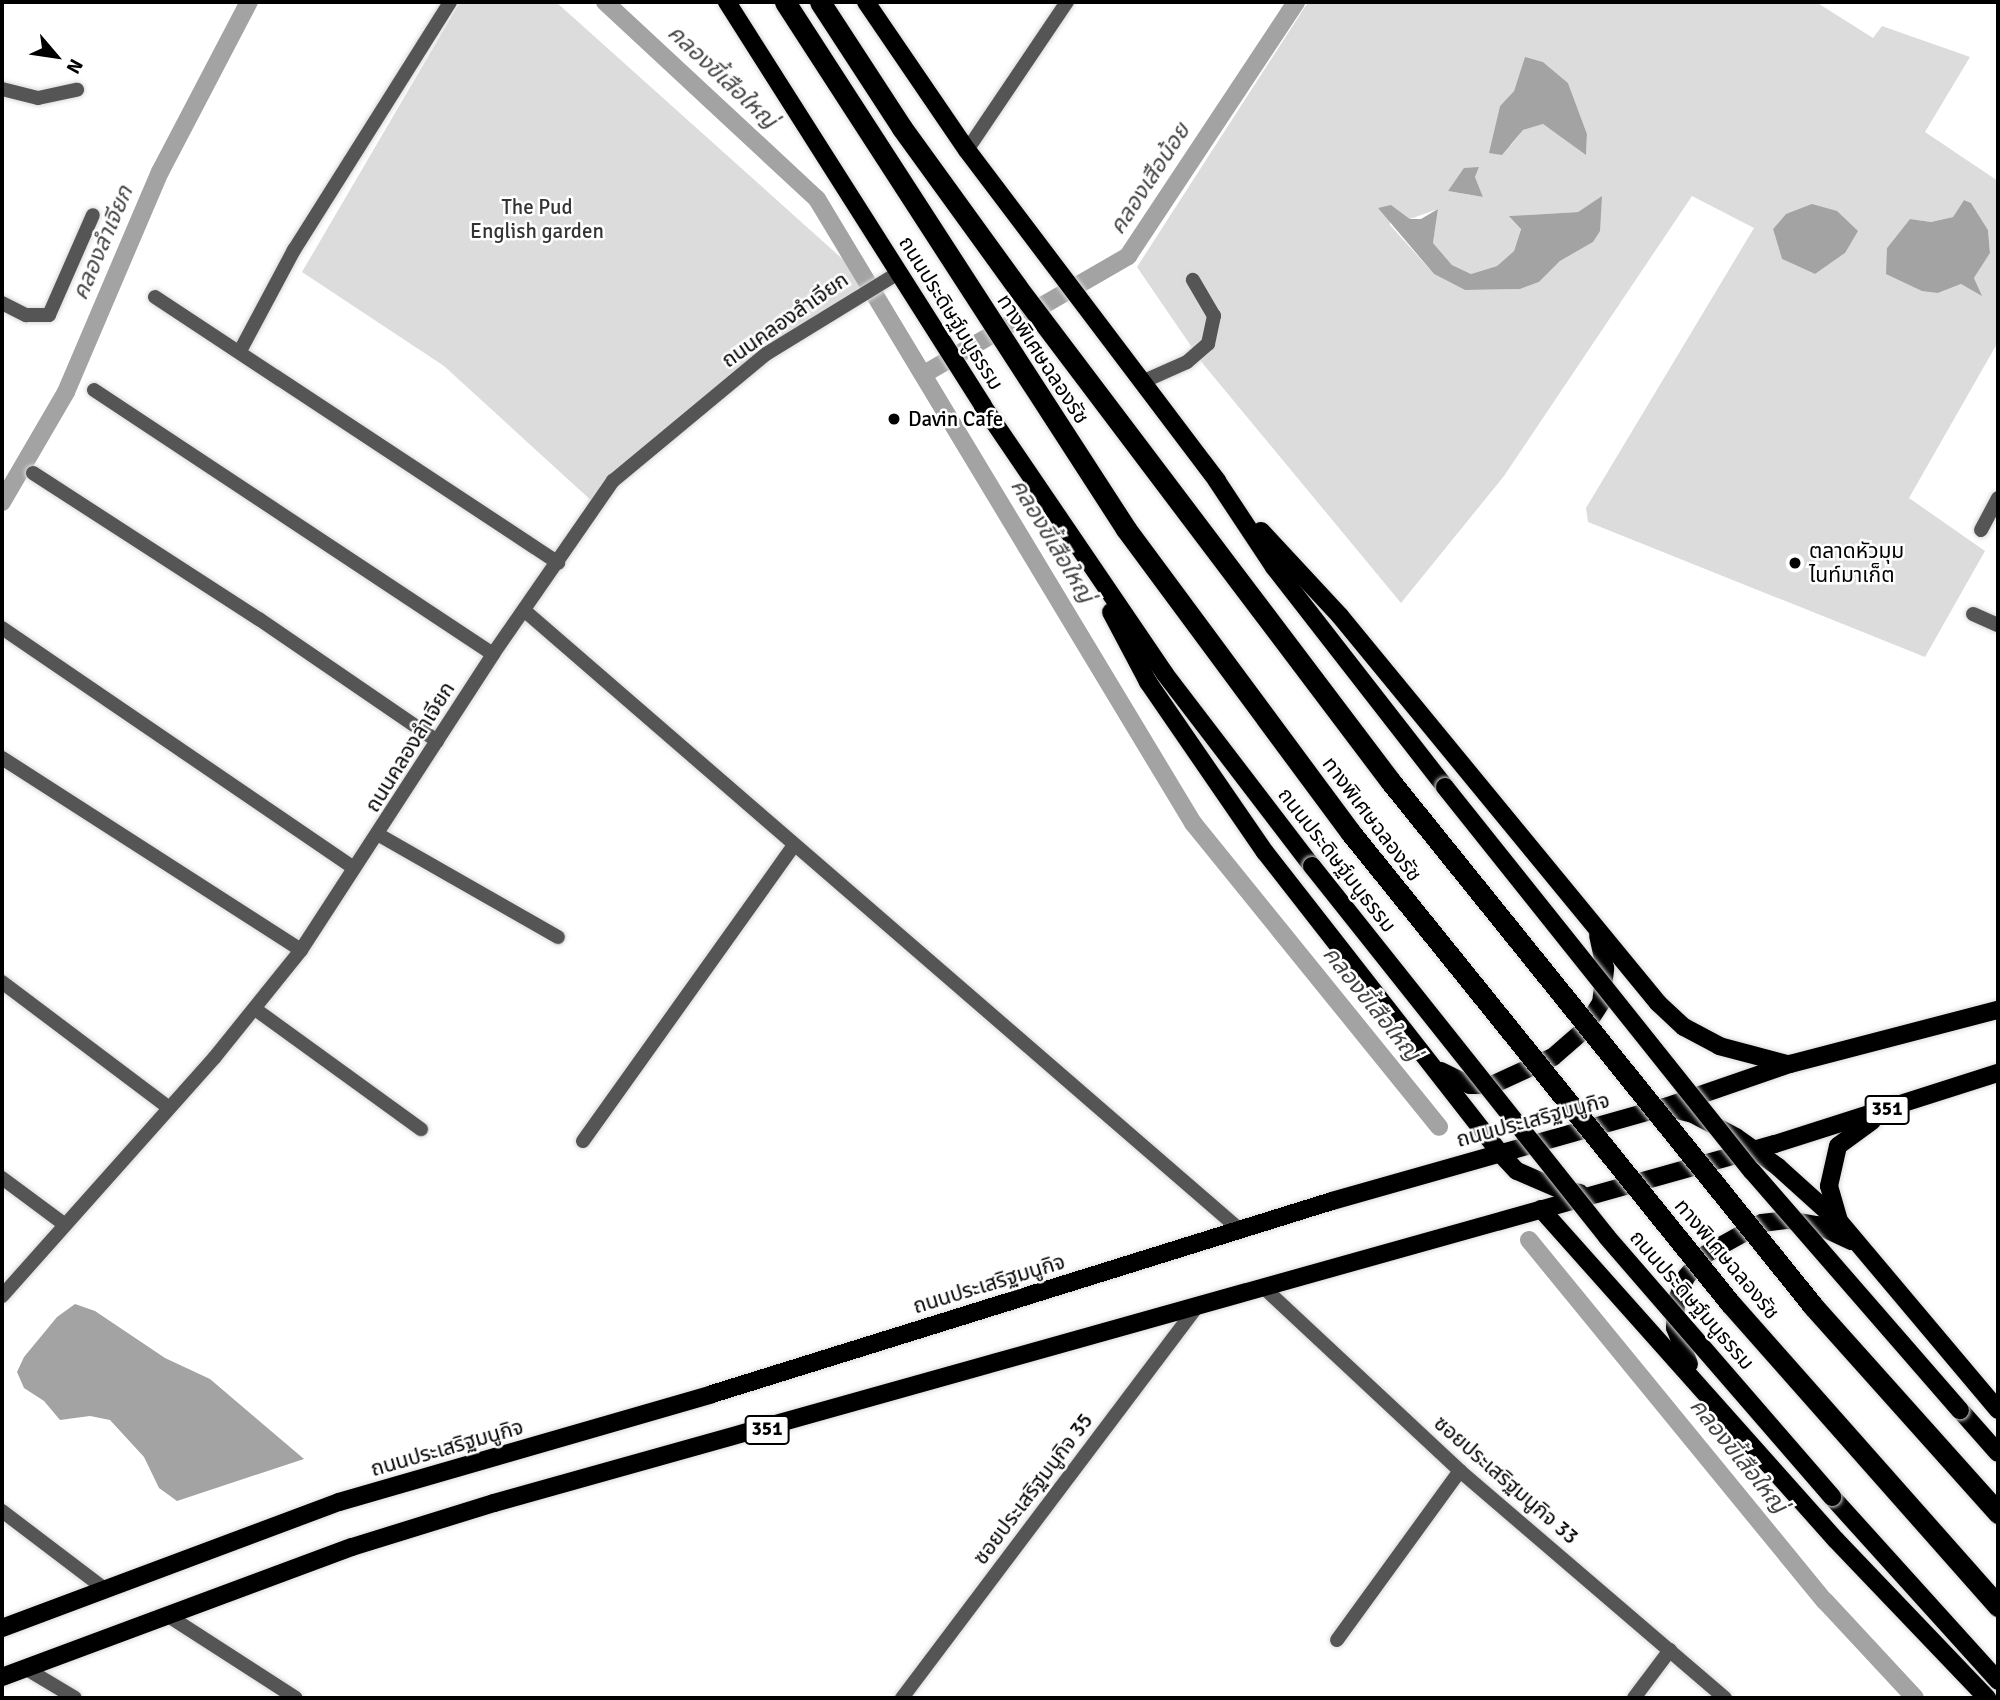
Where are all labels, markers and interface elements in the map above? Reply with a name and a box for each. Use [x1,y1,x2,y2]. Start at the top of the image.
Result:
water label: คลองขี้เสือใหญ่ [662,19,782,135]
north arrow [21,21,91,91]
text: N [61,55,88,78]
water label: คลองเสือน้อย [1104,118,1196,240]
water label: คลองลำเจียก [67,182,139,304]
park label: The Pud English garden [470,194,604,244]
street label: ถนนประดิษฐ์มนูธรรม [893,231,1009,395]
street label: ถนนคลองลำเจียก [717,267,853,373]
street label: ทางพิเศษฉลองรัช [992,289,1094,429]
place label: Davin Cafe [908,406,1003,432]
marker: Davin Cafe [886,411,902,427]
water label: คลองขี้เสือใหญ่ [1004,474,1100,608]
place label: ตลาดหัวมุม ไนท์มาเก็ต [1809,538,1904,588]
marker: ตลาดหัวมุม ไนท์มาเก็ต [1787,555,1803,571]
street label: ถนนคลองลำเจียก [360,677,460,817]
street label: ทางพิเศษฉลองรัช [1317,752,1427,886]
street label: ถนนประดิษฐ์มนูธรรม [1273,783,1401,937]
water label: คลองขี้เสือใหญ่ [1316,941,1426,1067]
street label: ถนนประเสริฐมนูกิจ [1454,1087,1612,1153]
road number: 351 [1864,1094,1910,1126]
street label: ทางพิเศษฉลองรัช [1669,1194,1785,1324]
street label: ถนนประดิษฐ์มนูธรรม [1624,1225,1760,1375]
street label: ถนนประเสริฐมนูกิจ [910,1249,1068,1319]
water label: คลองขี้เสือใหญ่ [1683,1393,1793,1519]
street label: ซอยประเสริฐมนูกิจ 35 [968,1408,1098,1570]
street label: ซอยประเสริฐมนูกิจ 33 [1429,1411,1583,1549]
street label: ถนนประเสริฐมนูกิจ [368,1414,526,1482]
road number: 351 [744,1414,790,1446]

